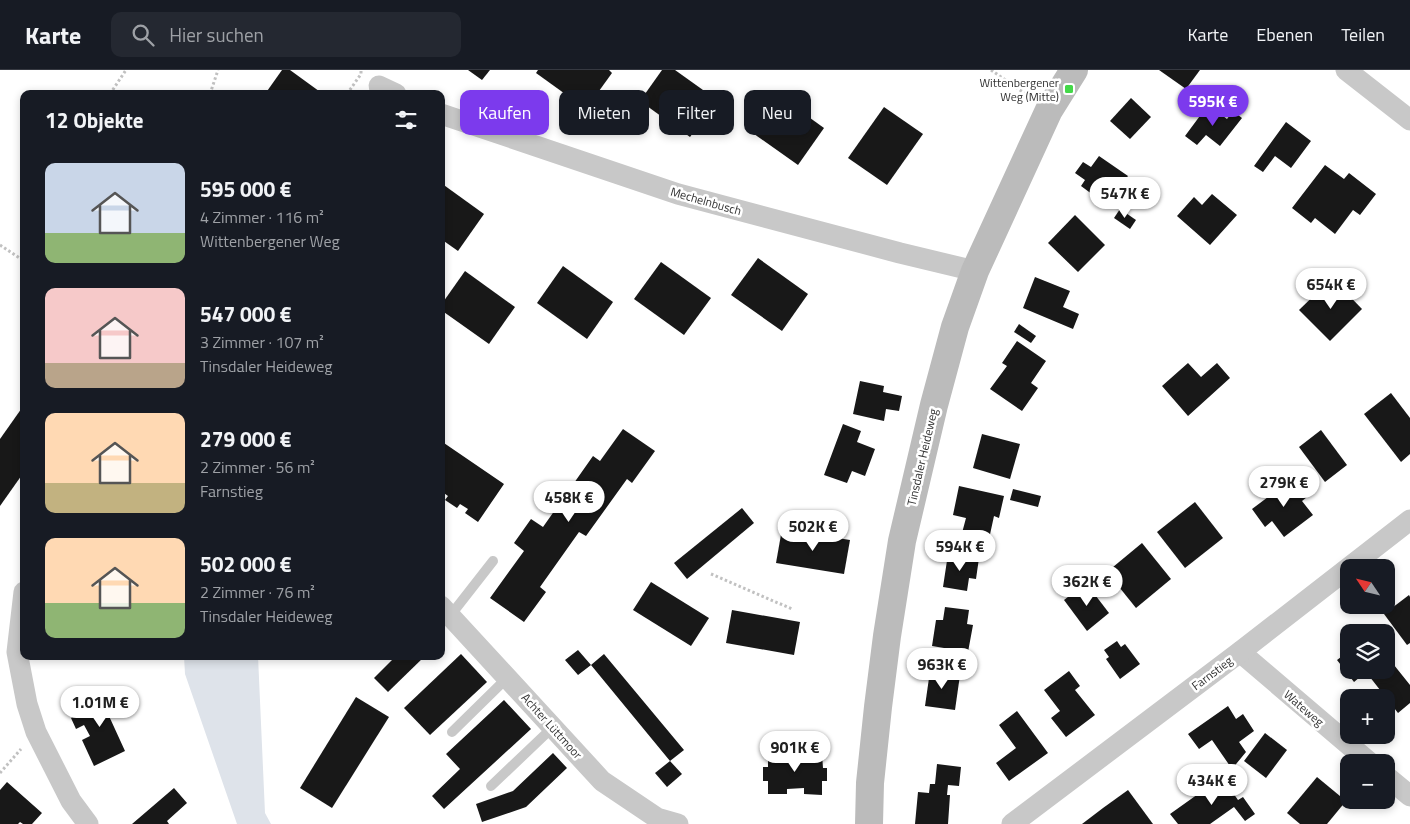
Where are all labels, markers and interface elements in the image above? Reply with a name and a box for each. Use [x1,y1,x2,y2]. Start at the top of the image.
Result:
search box [111,12,461,57]
text: Karte [25,17,81,53]
text: Hier suchen [169,20,264,49]
icon: search [129,21,157,49]
text: Karte [1187,21,1228,48]
text: Ebenen [1256,21,1313,48]
text: Teilen [1341,21,1385,48]
place label: Wittenbergener Weg (Mitte) [979,73,1059,106]
marker: Wittenbergener Weg (Mitte) [1063,83,1075,95]
pin: 595K € [1172,85,1254,127]
text: 595K € [1189,89,1237,113]
chip: Kaufen [460,90,549,135]
chip: Mieten [559,90,649,135]
chip: Filter [659,90,734,135]
chip: Neu [744,90,811,135]
text: 12 Objekte [45,104,144,136]
icon: filters [392,106,420,134]
text: 595 000 € [200,173,292,205]
pin: 547K € [1084,176,1166,219]
text: 547K € [1101,181,1149,205]
street label: Mechelnbusch [668,182,744,220]
icon: home [85,183,145,243]
text: 4 Zimmer · 116 m² [200,205,324,229]
text: Wittenbergener Weg [200,229,340,253]
pin: 654K € [1290,268,1372,310]
text: 654K € [1307,272,1355,296]
text: 547 000 € [200,298,292,330]
icon: home [85,308,145,368]
text: 3 Zimmer · 107 m² [200,330,324,354]
text: Tinsdaler Heideweg [200,354,332,378]
street label: Tinsdaler Heideweg [902,406,942,508]
text: 279 000 € [200,423,292,455]
icon: home [85,433,145,493]
text: 2 Zimmer · 56 m² [200,455,315,479]
pin: 279K € [1243,466,1325,508]
text: 279K € [1260,470,1308,494]
text: Farnstieg [200,479,263,503]
pin: 458K € [528,480,610,523]
text: 458K € [545,485,593,509]
pin: 502K € [772,510,854,552]
text: 502K € [789,514,837,538]
pin: 594K € [919,530,1001,572]
text: 594K € [936,534,984,558]
text: 502 000 € [200,548,292,580]
icon: home [85,558,145,618]
north arrow [1340,559,1395,614]
map controls [1340,559,1395,809]
pin: 362K € [1046,564,1128,607]
text: 362K € [1063,569,1111,593]
text: 2 Zimmer · 76 m² [200,580,315,604]
text: Tinsdaler Heideweg [200,604,332,628]
button: layers [1340,624,1395,679]
pin: 963K € [901,648,983,690]
street label: Farnstieg [1187,651,1237,695]
text: 963K € [918,652,966,676]
street label: Wateweg [1280,685,1328,731]
pin: 1.01M € [54,686,146,728]
street label: Achter Lüttmoor [517,689,587,763]
button: + [1340,689,1395,744]
text: 1.01M € [71,690,129,714]
pin: 901K € [754,730,836,773]
text: 901K € [771,735,819,759]
button: − [1340,754,1395,809]
pin: 434K € [1171,764,1253,806]
text: 434K € [1188,768,1236,792]

